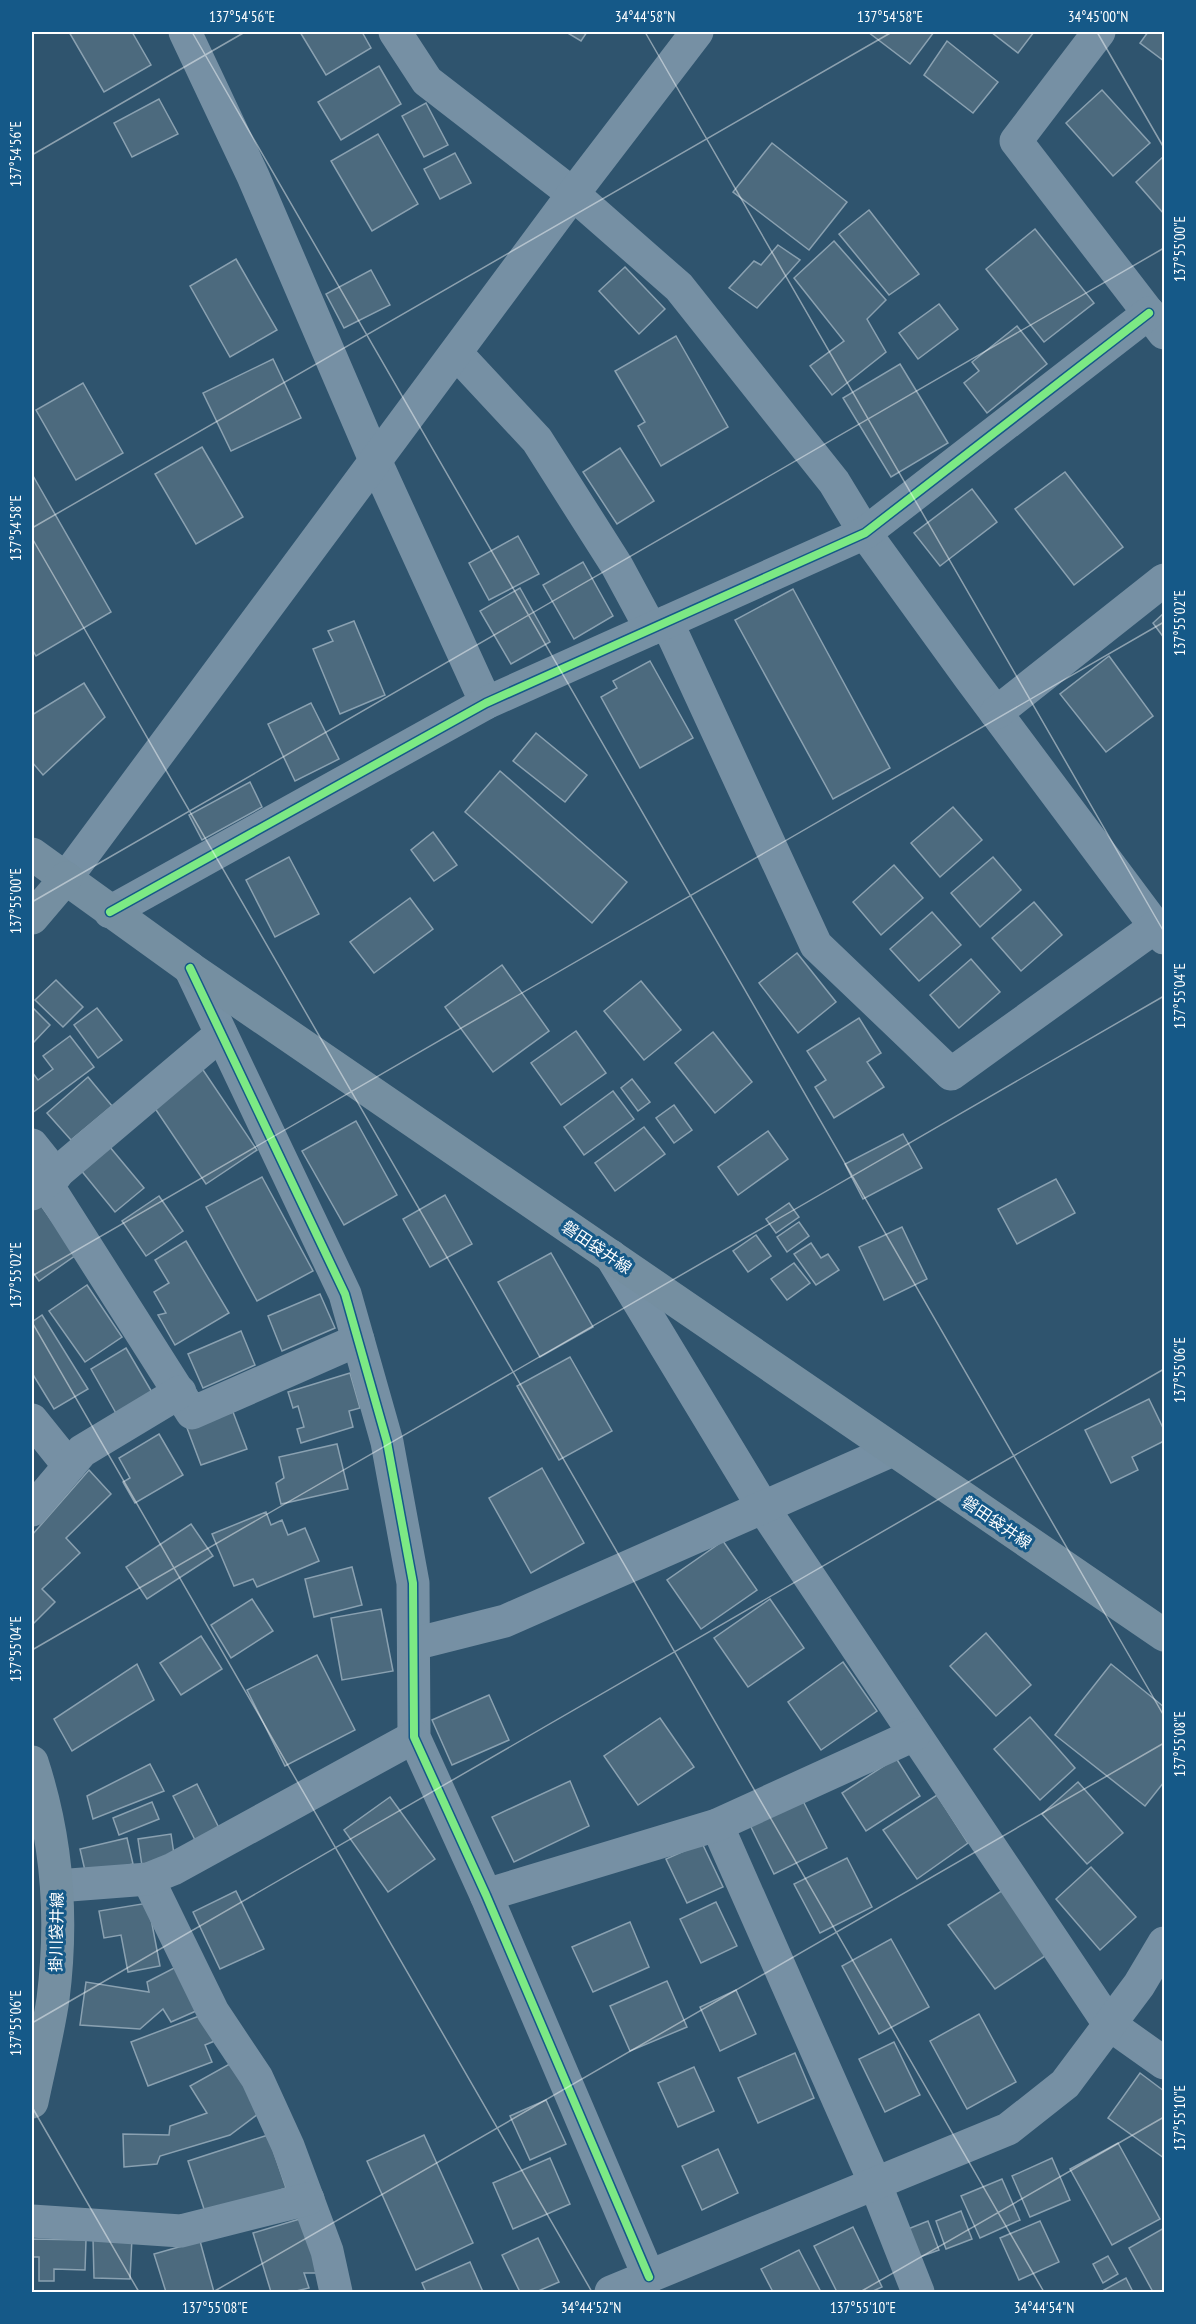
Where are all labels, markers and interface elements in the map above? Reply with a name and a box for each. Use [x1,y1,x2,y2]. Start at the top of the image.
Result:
text: 137°54'56"E [209,7,275,26]
text: 34°44'58"N [615,7,675,26]
text: 137°54'58"E [857,7,923,26]
text: 34°45'00"N [1068,7,1128,26]
text: 137°54'56"E [6,121,25,187]
text: 137°55'00"E [1170,216,1189,282]
text: 137°54'58"E [6,495,25,561]
text: 137°55'02"E [1170,590,1189,656]
text: 137°55'00"E [6,868,25,934]
text: 137°55'04"E [1170,963,1189,1029]
street label: 磐田袋井線 [558,1216,636,1278]
text: 137°55'02"E [6,1242,25,1308]
text: 137°55'06"E [1170,1337,1189,1403]
street label: 磐田袋井線 [958,1491,1036,1553]
text: 137°55'04"E [6,1616,25,1682]
text: 137°55'08"E [1170,1711,1189,1777]
street label: 掛川袋井線 [45,1892,67,1972]
text: 137°55'06"E [6,1990,25,2056]
text: 137°55'10"E [1170,2085,1189,2151]
text: 137°55'08"E [182,2298,248,2317]
text: 34°44'52"N [561,2298,621,2317]
text: 137°55'10"E [830,2298,896,2317]
text: 34°44'54"N [1014,2298,1074,2317]

